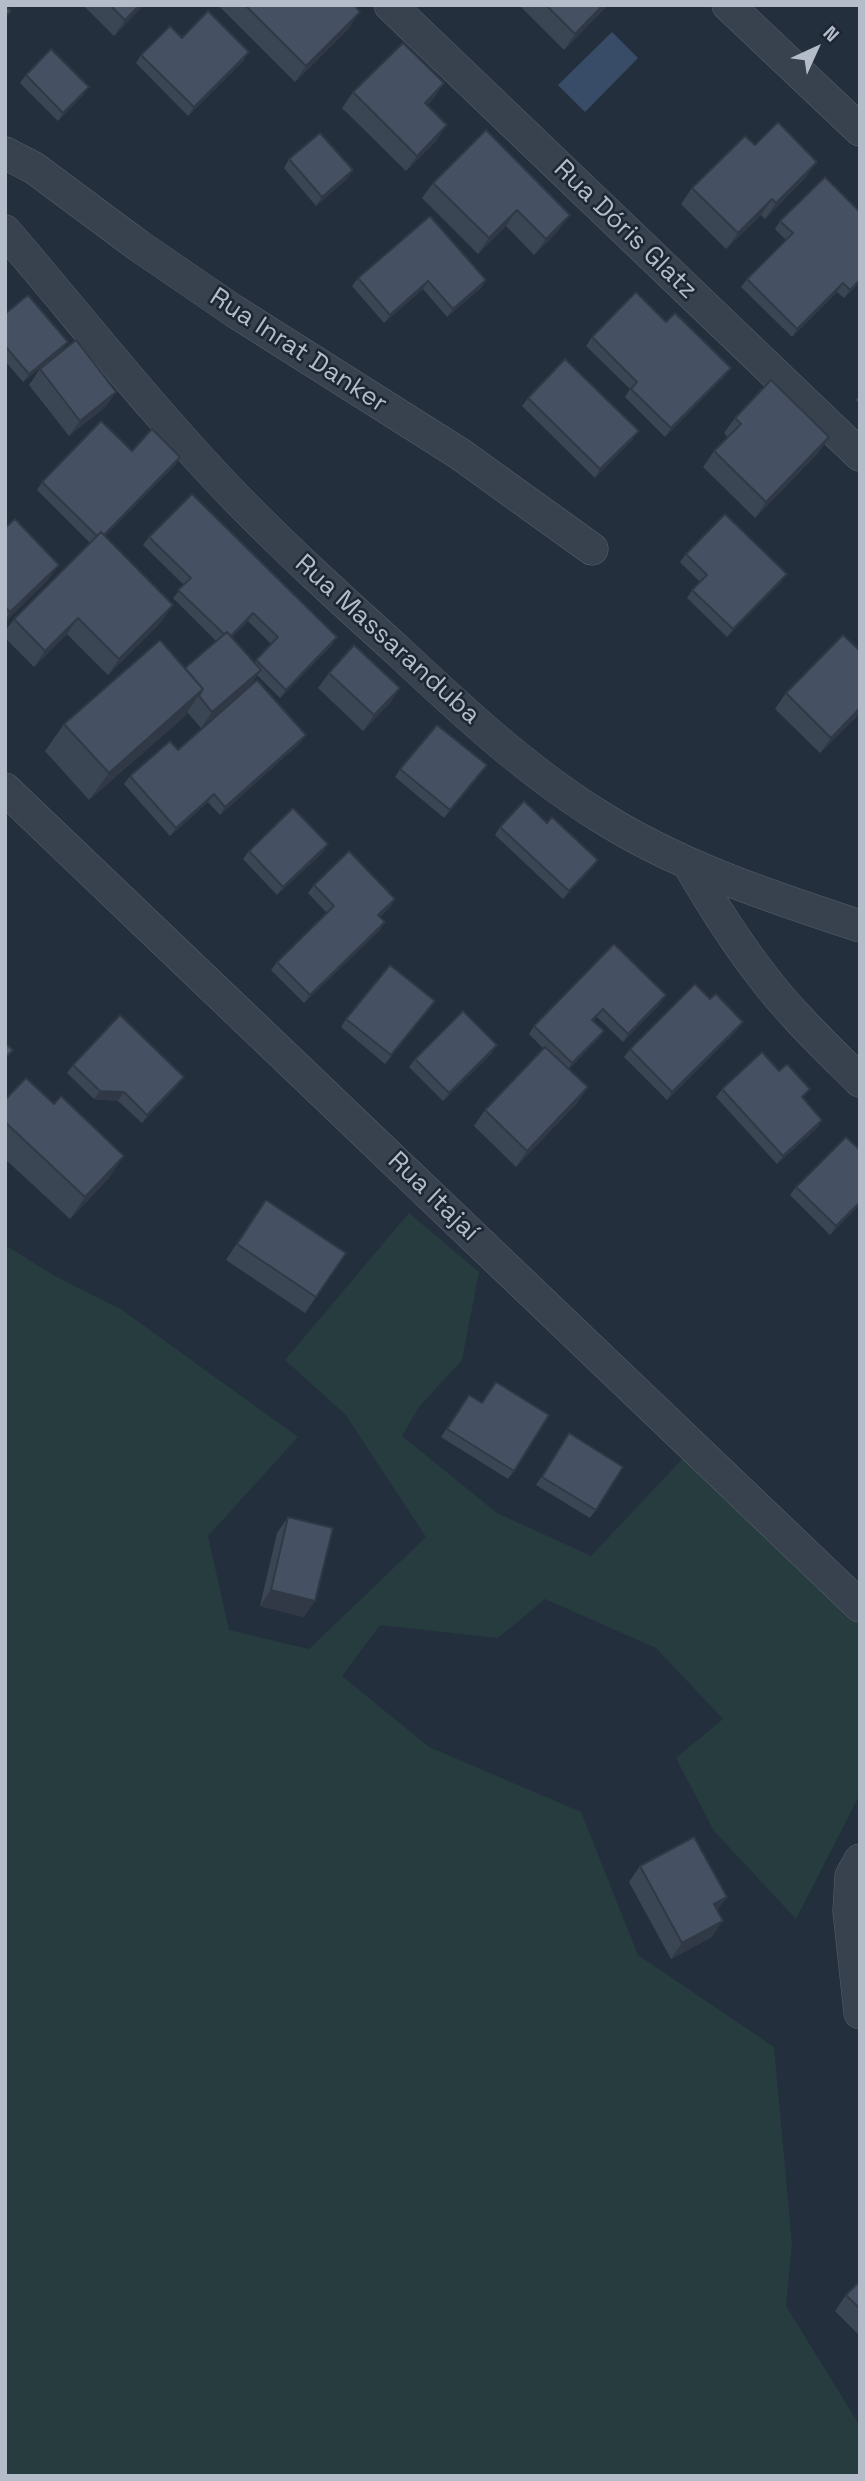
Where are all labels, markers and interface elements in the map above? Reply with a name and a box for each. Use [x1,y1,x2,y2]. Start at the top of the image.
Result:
north arrow [781,14,851,84]
text: N [818,20,845,47]
street label: Rua Dóris Glatz [547,154,703,306]
street label: Rua Inrat Danker [204,282,392,420]
street label: Rua Massaranduba [288,549,486,731]
street label: Rua Itajaí [381,1146,485,1248]

